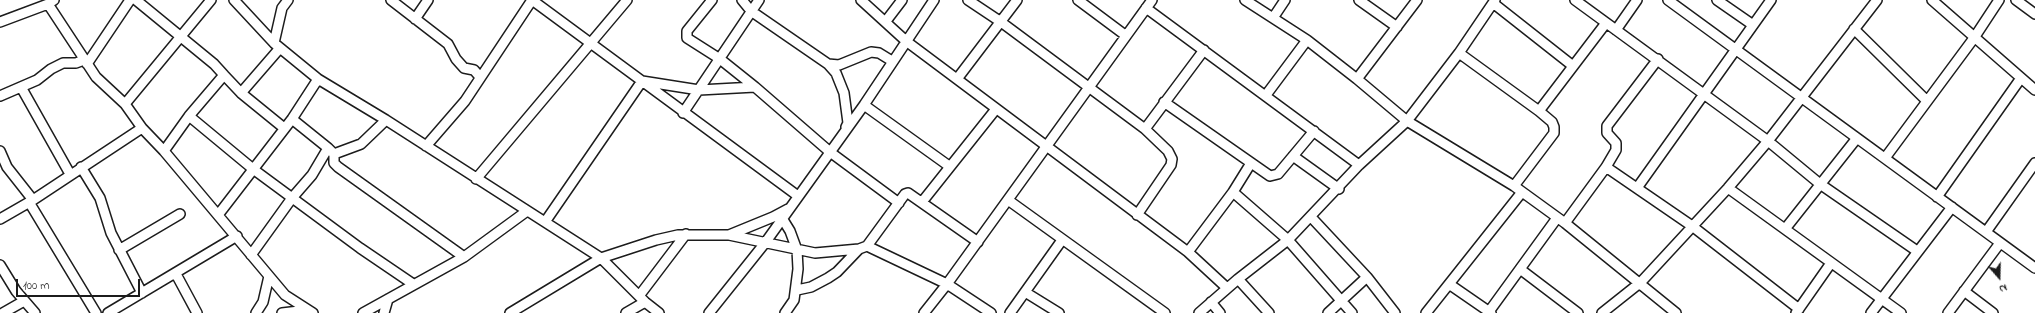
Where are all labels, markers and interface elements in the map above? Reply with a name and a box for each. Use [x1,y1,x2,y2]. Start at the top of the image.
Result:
north arrow [1979,257,2019,297]
scale bar [18,271,142,297]
text: 100 m [23,277,50,295]
text: N [1997,279,2009,297]

